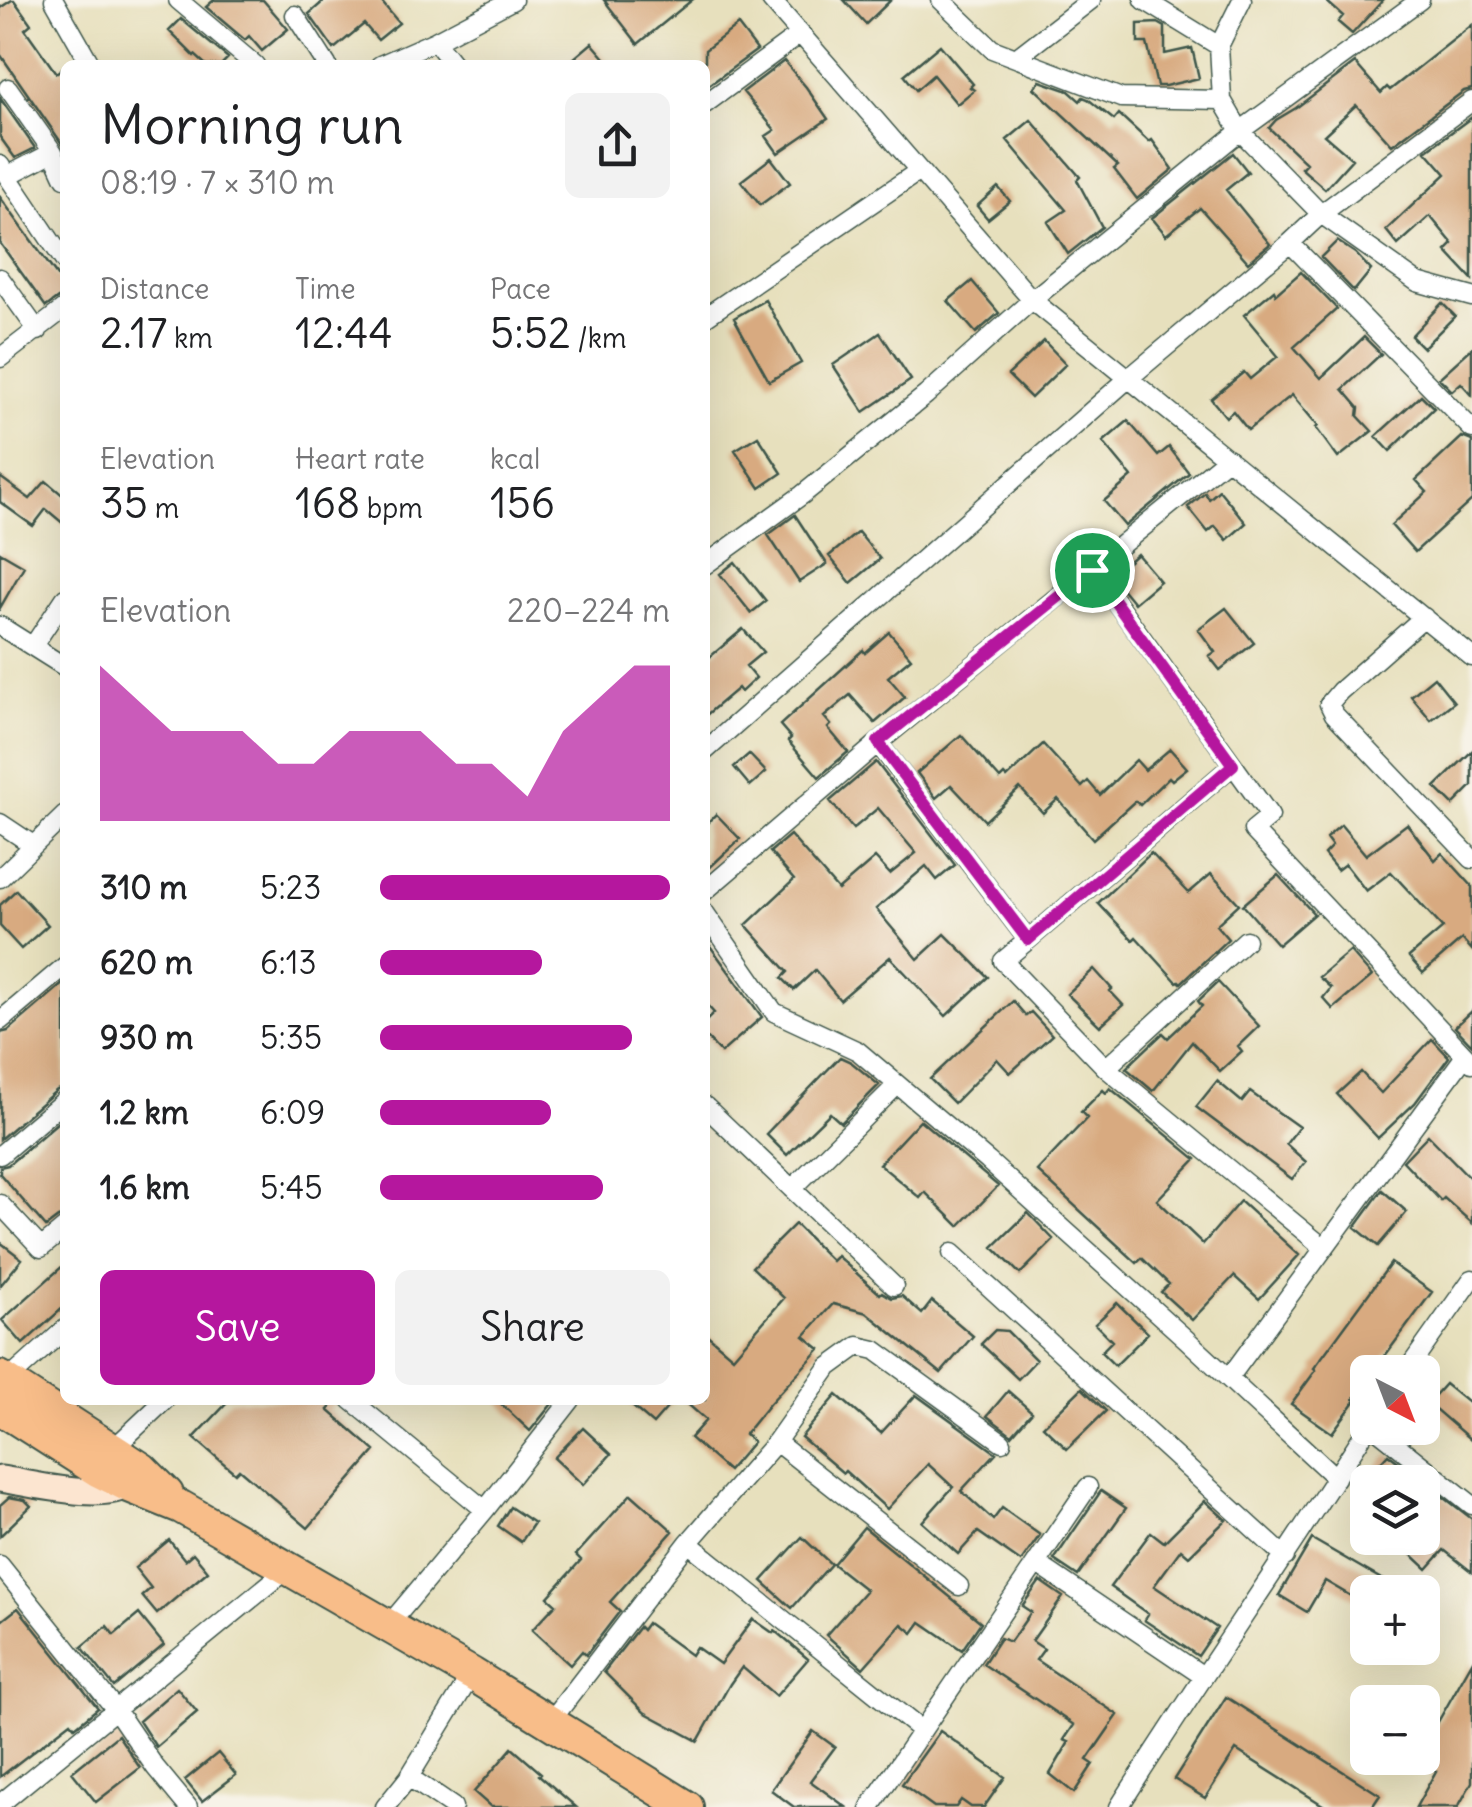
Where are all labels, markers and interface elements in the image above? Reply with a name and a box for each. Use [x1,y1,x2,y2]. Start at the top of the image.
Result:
text: Morning run [100,90,404,159]
button: share [565,93,670,198]
text: 08:19 · 7 × 310 m [100,162,334,203]
text: Distance [100,271,209,307]
text: Time [295,271,356,307]
text: Pace [490,271,551,307]
text: 2.17 [100,307,167,359]
text: 12:44 [295,307,393,359]
text: 5:52 [490,307,571,359]
text: km [167,320,213,356]
text: /km [571,320,626,356]
text: Elevation [100,441,215,477]
text: Heart rate [295,441,425,477]
text: kcal [490,441,540,477]
text: 35 [100,477,148,529]
text: 168 [295,477,360,529]
text: 156 [490,477,555,529]
text: m [148,490,179,526]
text: bpm [360,490,423,526]
pin [1050,528,1135,613]
icon: arrive [1065,543,1120,598]
text: Elevation [100,590,231,631]
text: 220–224 m [507,590,670,631]
text: 310 m [100,867,187,908]
text: 5:23 [260,867,321,908]
text: 620 m [100,942,193,983]
text: 6:13 [260,942,317,983]
text: 930 m [100,1017,193,1058]
text: 5:35 [260,1017,322,1058]
text: 1.2 km [100,1092,189,1133]
text: 6:09 [260,1092,325,1133]
text: 1.6 km [100,1167,190,1208]
text: 5:45 [260,1167,323,1208]
button: Save [100,1270,375,1385]
button: Share [395,1270,670,1385]
north arrow [1350,1355,1440,1445]
map controls [1350,1355,1440,1775]
button: layers [1350,1465,1440,1555]
button: + [1350,1575,1440,1665]
button: − [1350,1685,1440,1775]

